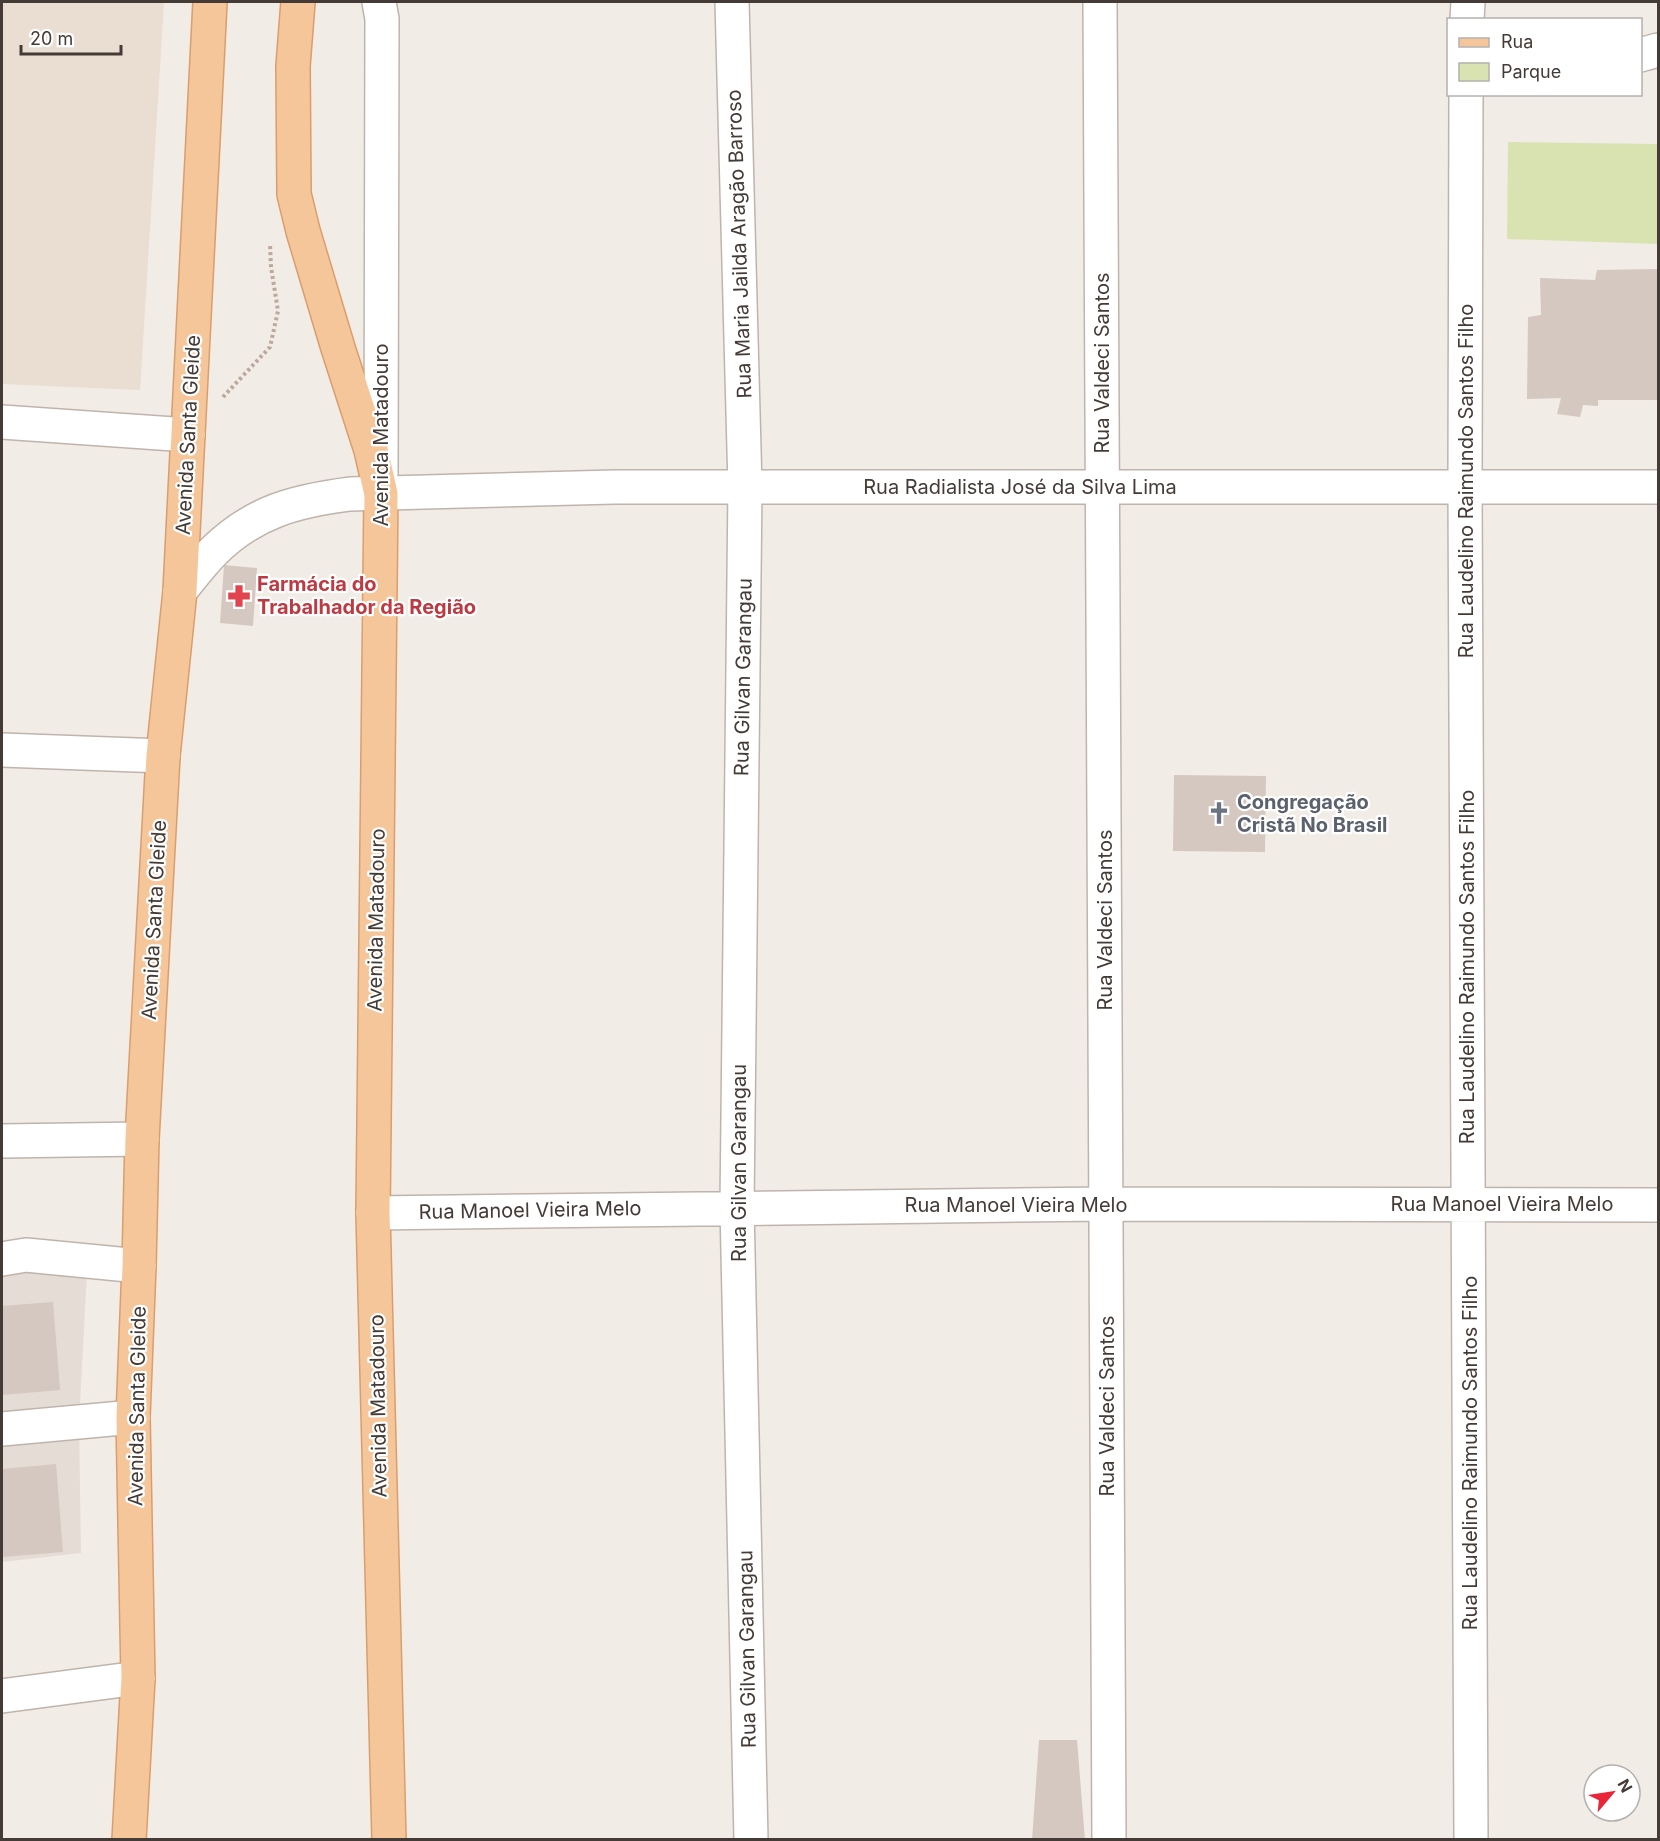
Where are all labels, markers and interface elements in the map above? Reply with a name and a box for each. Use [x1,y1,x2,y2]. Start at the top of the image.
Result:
scale bar [21,18,122,56]
legend [1447,18,1642,96]
text: 20 m [30,28,73,49]
text: Rua [1501,31,1533,52]
text: Parque [1501,61,1561,82]
street label: Rua Maria Jailda Aragão Barroso [722,89,756,399]
street label: Rua Valdeci Santos [1090,273,1114,454]
street label: Rua Laudelino Raimundo Santos Filho [1454,304,1478,658]
street label: Avenida Santa Gleide [171,334,205,536]
street label: Avenida Matadouro [369,343,393,527]
street label: Rua Radialista José da Silva Lima [863,475,1177,499]
place label: Farmácia do Trabalhador da Região [257,572,476,619]
street label: Rua Gilvan Garangau [729,578,757,776]
pharmacy icon: Farmácia do Trabalhador da Região [226,583,252,609]
place label: Congregação Cristã No Brasil [1237,790,1387,837]
street label: Rua Laudelino Raimundo Santos Filho [1455,790,1479,1144]
church icon: Congregação Cristã No Brasil [1206,800,1232,826]
street label: Avenida Santa Gleide [137,819,171,1021]
street label: Avenida Matadouro [362,828,390,1012]
street label: Rua Valdeci Santos [1093,830,1117,1011]
street label: Rua Gilvan Garangau [727,1064,751,1262]
street label: Rua Manoel Vieira Melo [1391,1192,1613,1216]
street label: Rua Manoel Vieira Melo [905,1193,1127,1217]
street label: Rua Manoel Vieira Melo [418,1196,642,1224]
street label: Rua Laudelino Raimundo Santos Filho [1458,1276,1482,1630]
street label: Avenida Santa Gleide [123,1306,151,1506]
street label: Avenida Matadouro [364,1314,392,1498]
street label: Rua Valdeci Santos [1095,1316,1119,1497]
street label: Rua Gilvan Garangau [733,1550,761,1748]
north arrow [1582,1763,1642,1823]
text: N [1613,1776,1637,1796]

